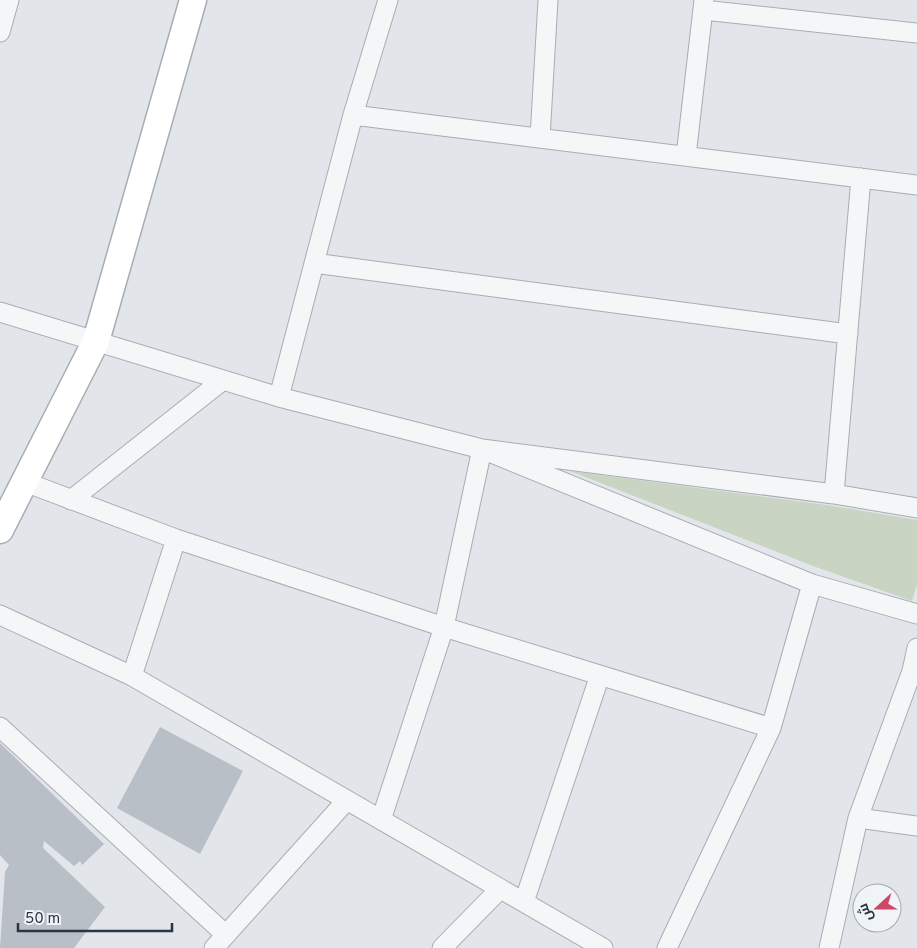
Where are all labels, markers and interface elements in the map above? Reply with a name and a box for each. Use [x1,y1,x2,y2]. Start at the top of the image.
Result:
north arrow [852,883,902,933]
scale bar [18,900,171,932]
text: ش [854,901,877,924]
text: 50 m [25,910,60,929]

